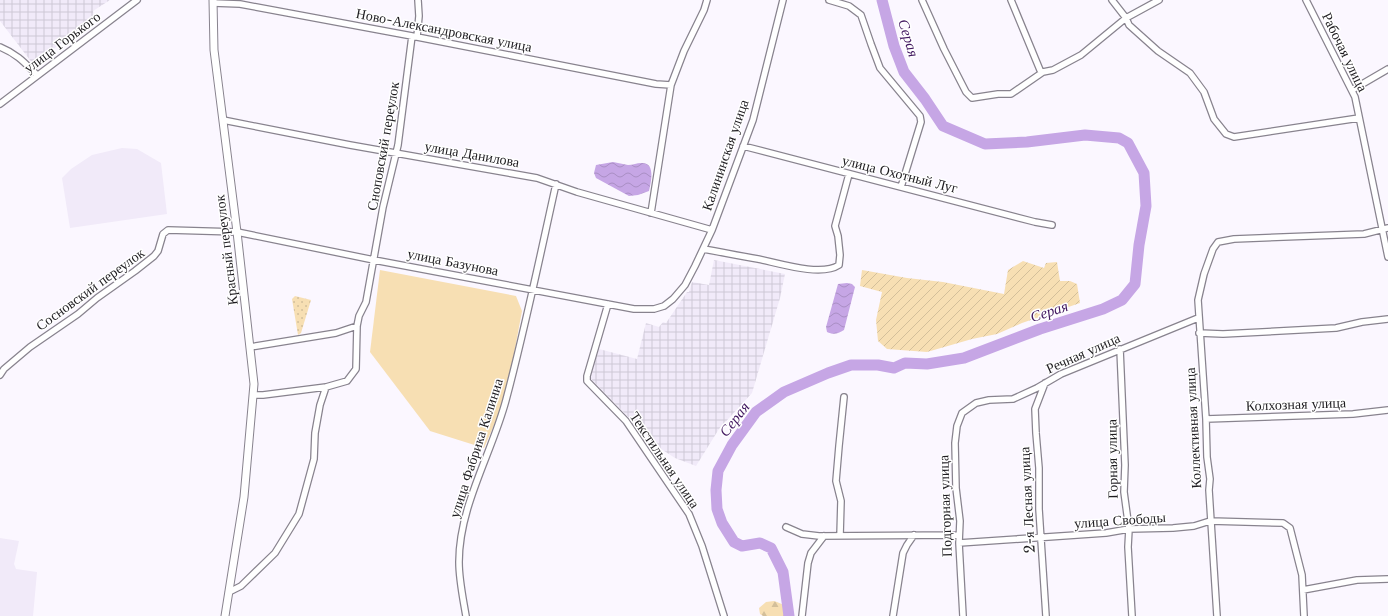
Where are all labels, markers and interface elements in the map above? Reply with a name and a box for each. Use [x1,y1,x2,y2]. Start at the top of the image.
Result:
street label: Ново-Александровская улица [355,4,534,56]
street label: улица Горького [20,7,104,77]
street label: Рабочая улица [1318,9,1372,95]
water label: Серая [894,17,924,59]
street label: Сноповский переулок [363,80,403,212]
street label: Калининская улица [698,96,753,213]
street label: улица Данилова [423,137,522,171]
street label: улица Охотный Луг [840,151,960,197]
street label: Красный переулок [210,194,242,306]
street label: Сосновский переулок [32,243,148,334]
street label: улица Базунова [406,244,501,280]
water label: Серая [1028,296,1070,326]
street label: Речная улица [1043,328,1124,377]
street label: Коллективная улица [1181,366,1205,489]
street label: улица Фабрика Калиниа [445,375,507,520]
street label: Колхозная улица [1246,393,1347,415]
water label: Серая [715,398,753,440]
street label: Текстильная улица [626,408,704,512]
street label: Горная улица [1102,418,1122,499]
street label: 2-я Лесная улица [1015,446,1039,554]
street label: Подгорная улица [934,454,956,557]
street label: улица Свободы [1074,508,1167,532]

